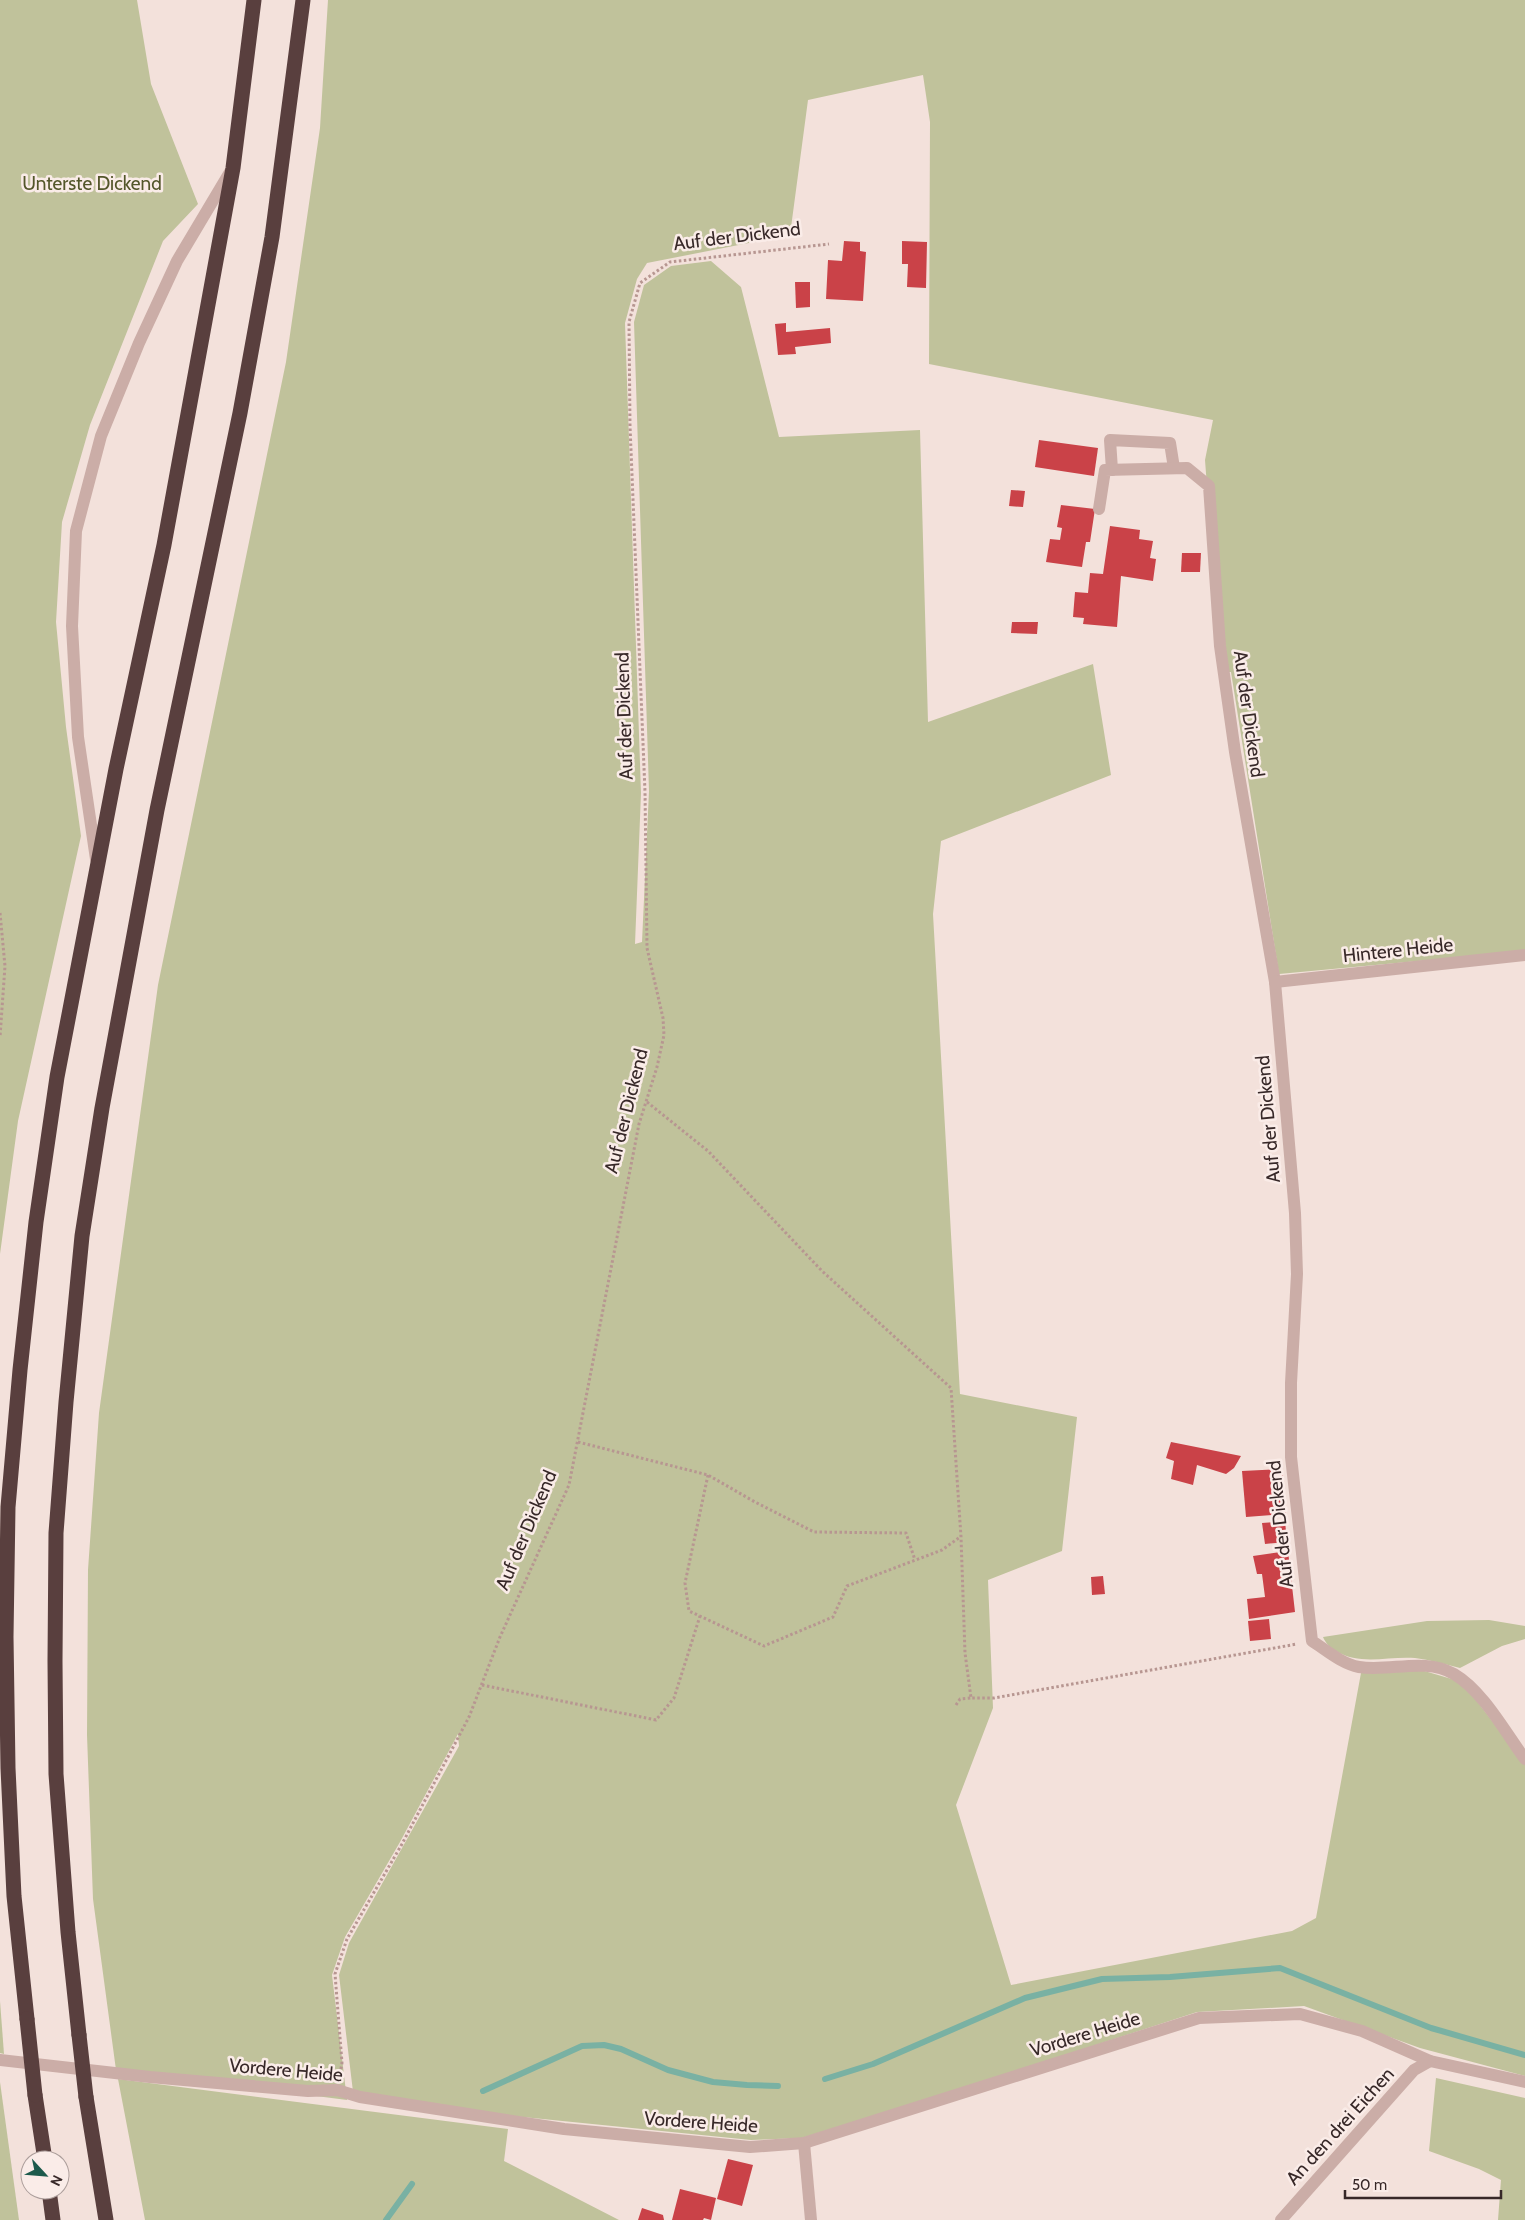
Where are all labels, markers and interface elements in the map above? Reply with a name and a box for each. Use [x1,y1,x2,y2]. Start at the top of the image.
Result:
park label: Unterste Dickend [22,172,162,195]
street label: Auf der Dickend [672,217,802,255]
street label: Auf der Dickend [1229,649,1269,779]
street label: Auf der Dickend [610,652,638,780]
street label: Hintere Heide [1342,933,1455,967]
street label: Auf der Dickend [599,1046,653,1176]
street label: Auf der Dickend [1251,1054,1285,1184]
street label: Auf der Dickend [1262,1459,1298,1589]
street label: Auf der Dickend [490,1467,562,1593]
street label: Vordere Heide [1027,2006,1143,2062]
street label: Vordere Heide [228,2054,344,2086]
street label: An den drei Eichen [1281,2062,1399,2190]
street label: Vordere Heide [643,2107,759,2137]
north arrow [20,2150,70,2200]
scale bar [1345,2168,1501,2200]
text: N [46,2172,67,2189]
text: 50 m [1352,2176,1387,2194]

